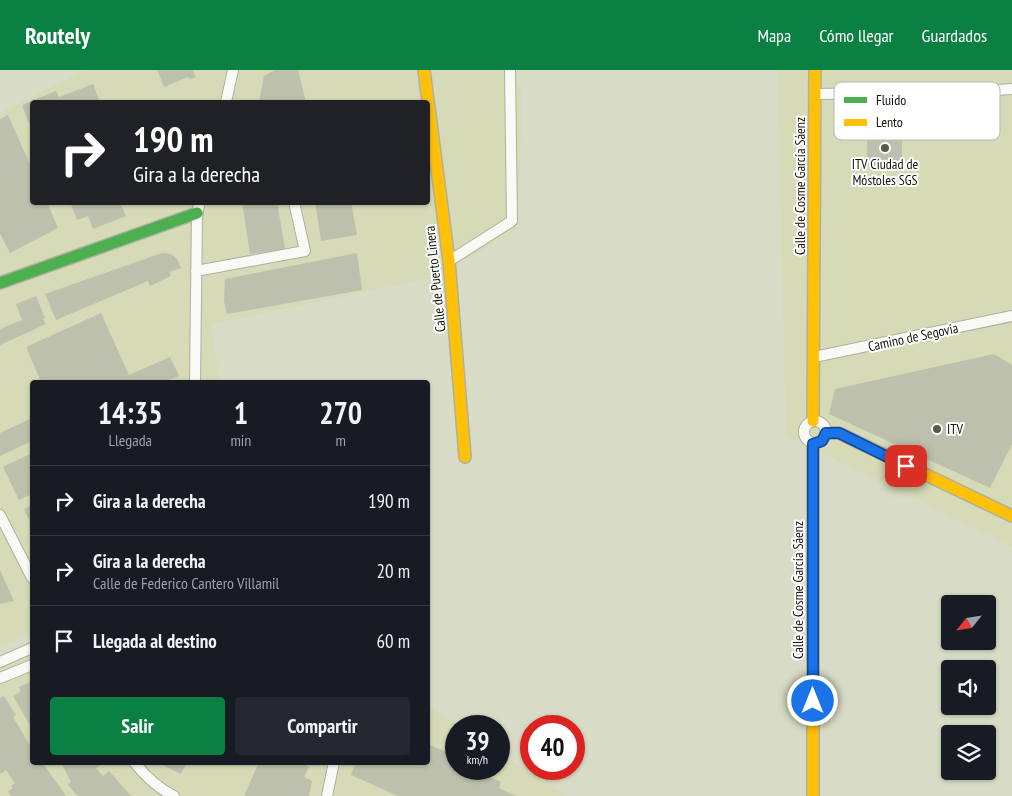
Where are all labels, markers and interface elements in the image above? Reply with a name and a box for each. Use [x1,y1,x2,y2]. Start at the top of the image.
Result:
text: Routely [25,20,90,51]
text: Mapa [757,24,791,47]
text: Cómo llegar [819,24,894,47]
text: Guardados [922,24,987,47]
legend [834,82,1000,140]
text: Fluido [876,91,906,109]
text: Lento [876,113,903,131]
text: 190 m [133,116,214,162]
street label: Calle de Cosme García Sáenz [791,117,809,255]
icon: right [50,120,115,185]
marker: ITV Ciudad de Móstoles SGS [879,142,891,154]
place label: ITV Ciudad de Móstoles SGS [852,155,919,189]
text: Gira a la derecha [133,160,260,188]
street label: Calle de Puerto Linera [420,225,450,333]
street label: Camino de Segovia [866,319,960,355]
text: 14:35 [98,393,163,432]
text: 1 [234,393,248,432]
text: 270 [319,393,362,432]
place label: ITV [947,420,963,438]
marker: ITV [931,423,943,435]
text: Llegada [108,430,152,450]
text: min [230,430,251,450]
text: m [335,430,346,450]
pin [885,445,927,487]
icon: arrive [892,452,920,480]
icon: right [50,487,78,515]
text: Gira a la derecha [93,489,206,513]
text: 190 m [368,489,410,513]
street label: Calle de Cosme García Sáenz [789,521,807,659]
text: Gira a la derecha [93,549,206,573]
icon: right [50,557,78,585]
text: 20 m [377,559,410,583]
text: Calle de Federico Cantero Villamil [93,573,279,593]
north arrow [941,595,996,650]
map controls [941,595,996,780]
icon: arrive [50,627,78,655]
text: Llegada al destino [93,629,217,653]
text: 60 m [377,629,410,653]
button: sound [941,660,996,715]
position arrow [786,674,838,726]
button: Salir [50,697,225,755]
button: Compartir [235,697,410,755]
speed limit sign: 40 [520,715,585,780]
text: 39 [466,725,489,757]
button: layers [941,725,996,780]
text: km/h [467,752,488,767]

